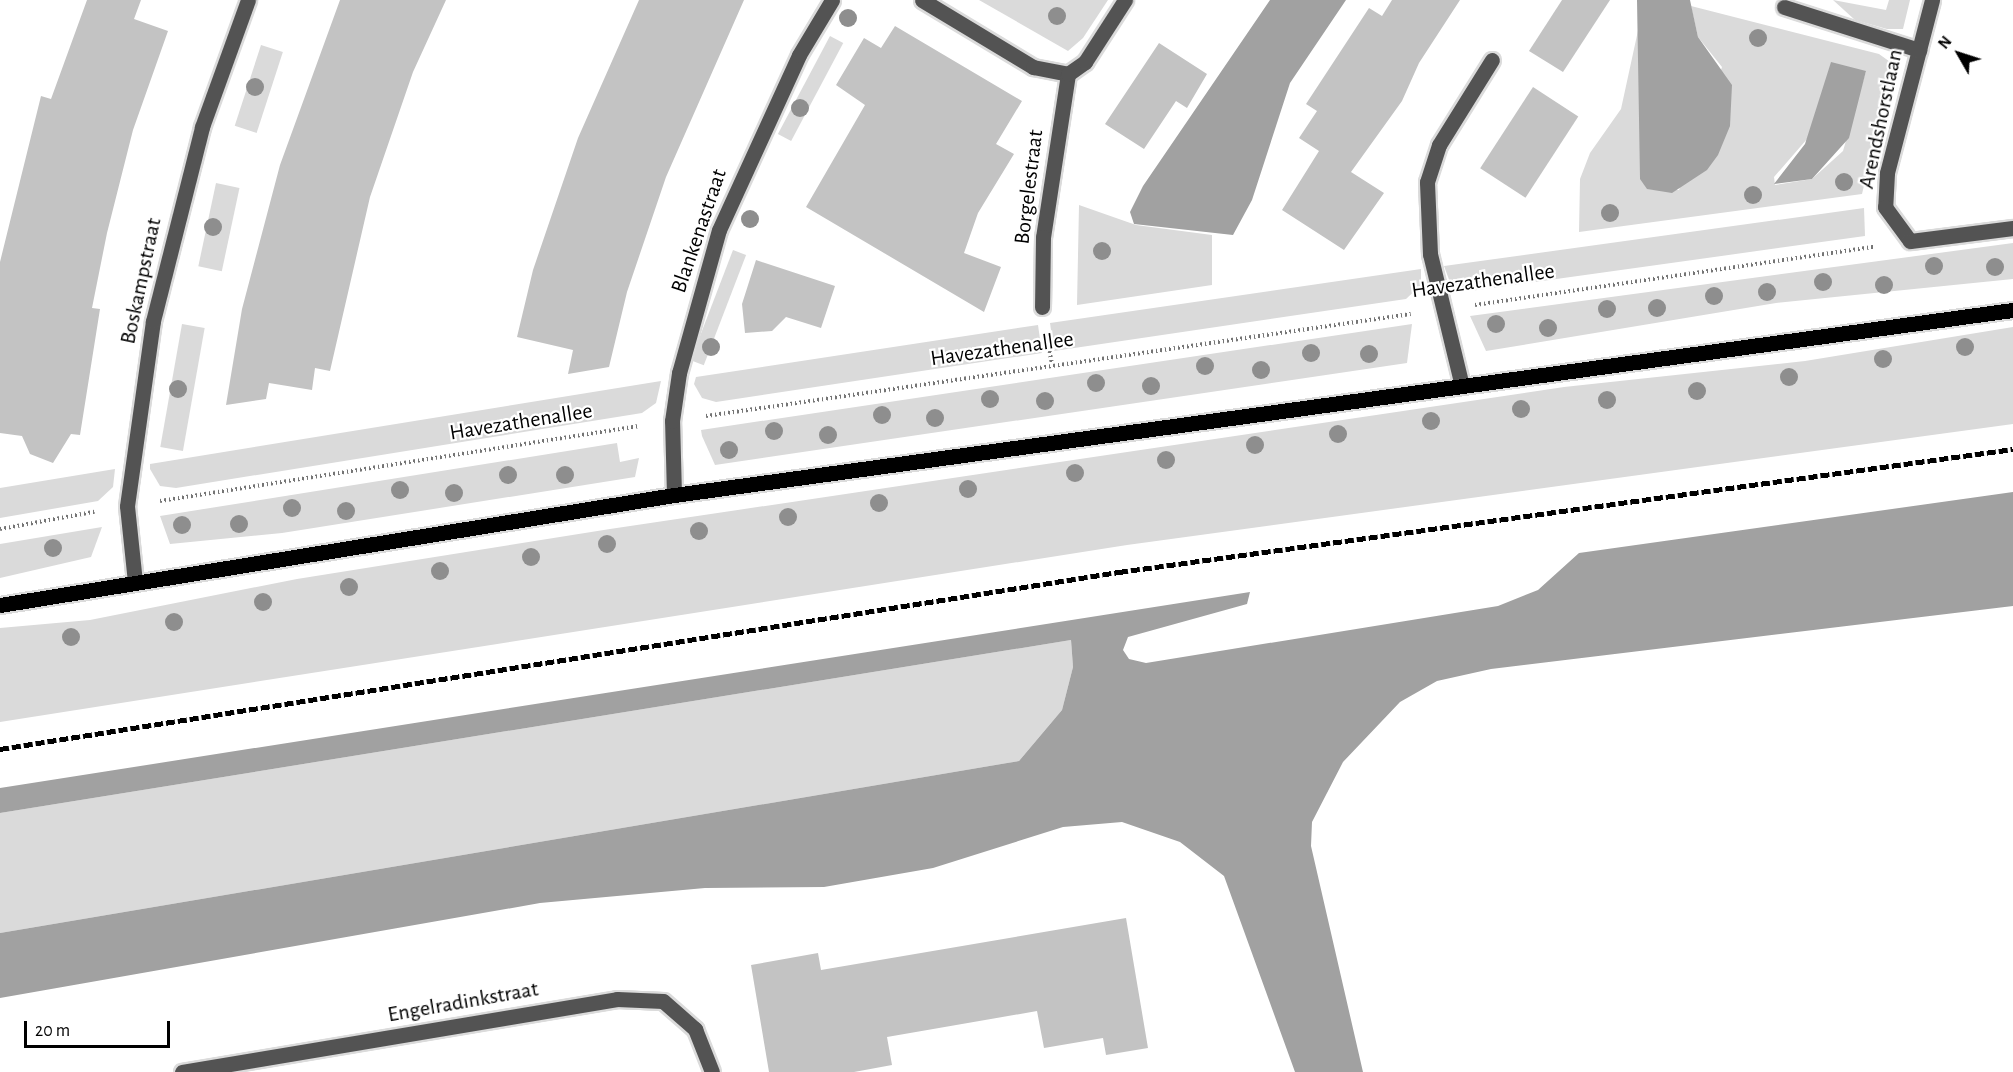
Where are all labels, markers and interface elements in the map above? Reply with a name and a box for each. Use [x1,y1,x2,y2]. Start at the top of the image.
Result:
north arrow [1929,24,1989,84]
text: N [1935,33,1955,52]
street label: Arendshorstlaan [1853,47,1909,191]
street label: Borgelestraat [1009,128,1049,246]
street label: Blankenastraat [665,166,733,296]
street label: Boskampstraat [115,216,167,346]
street label: Havezathenallee [1410,258,1556,304]
street label: Havezathenallee [929,326,1075,372]
street label: Havezathenallee [448,398,594,446]
street label: Engelradinkstraat [386,976,540,1028]
scale bar [27,1009,172,1047]
text: 20 m [35,1022,70,1040]

